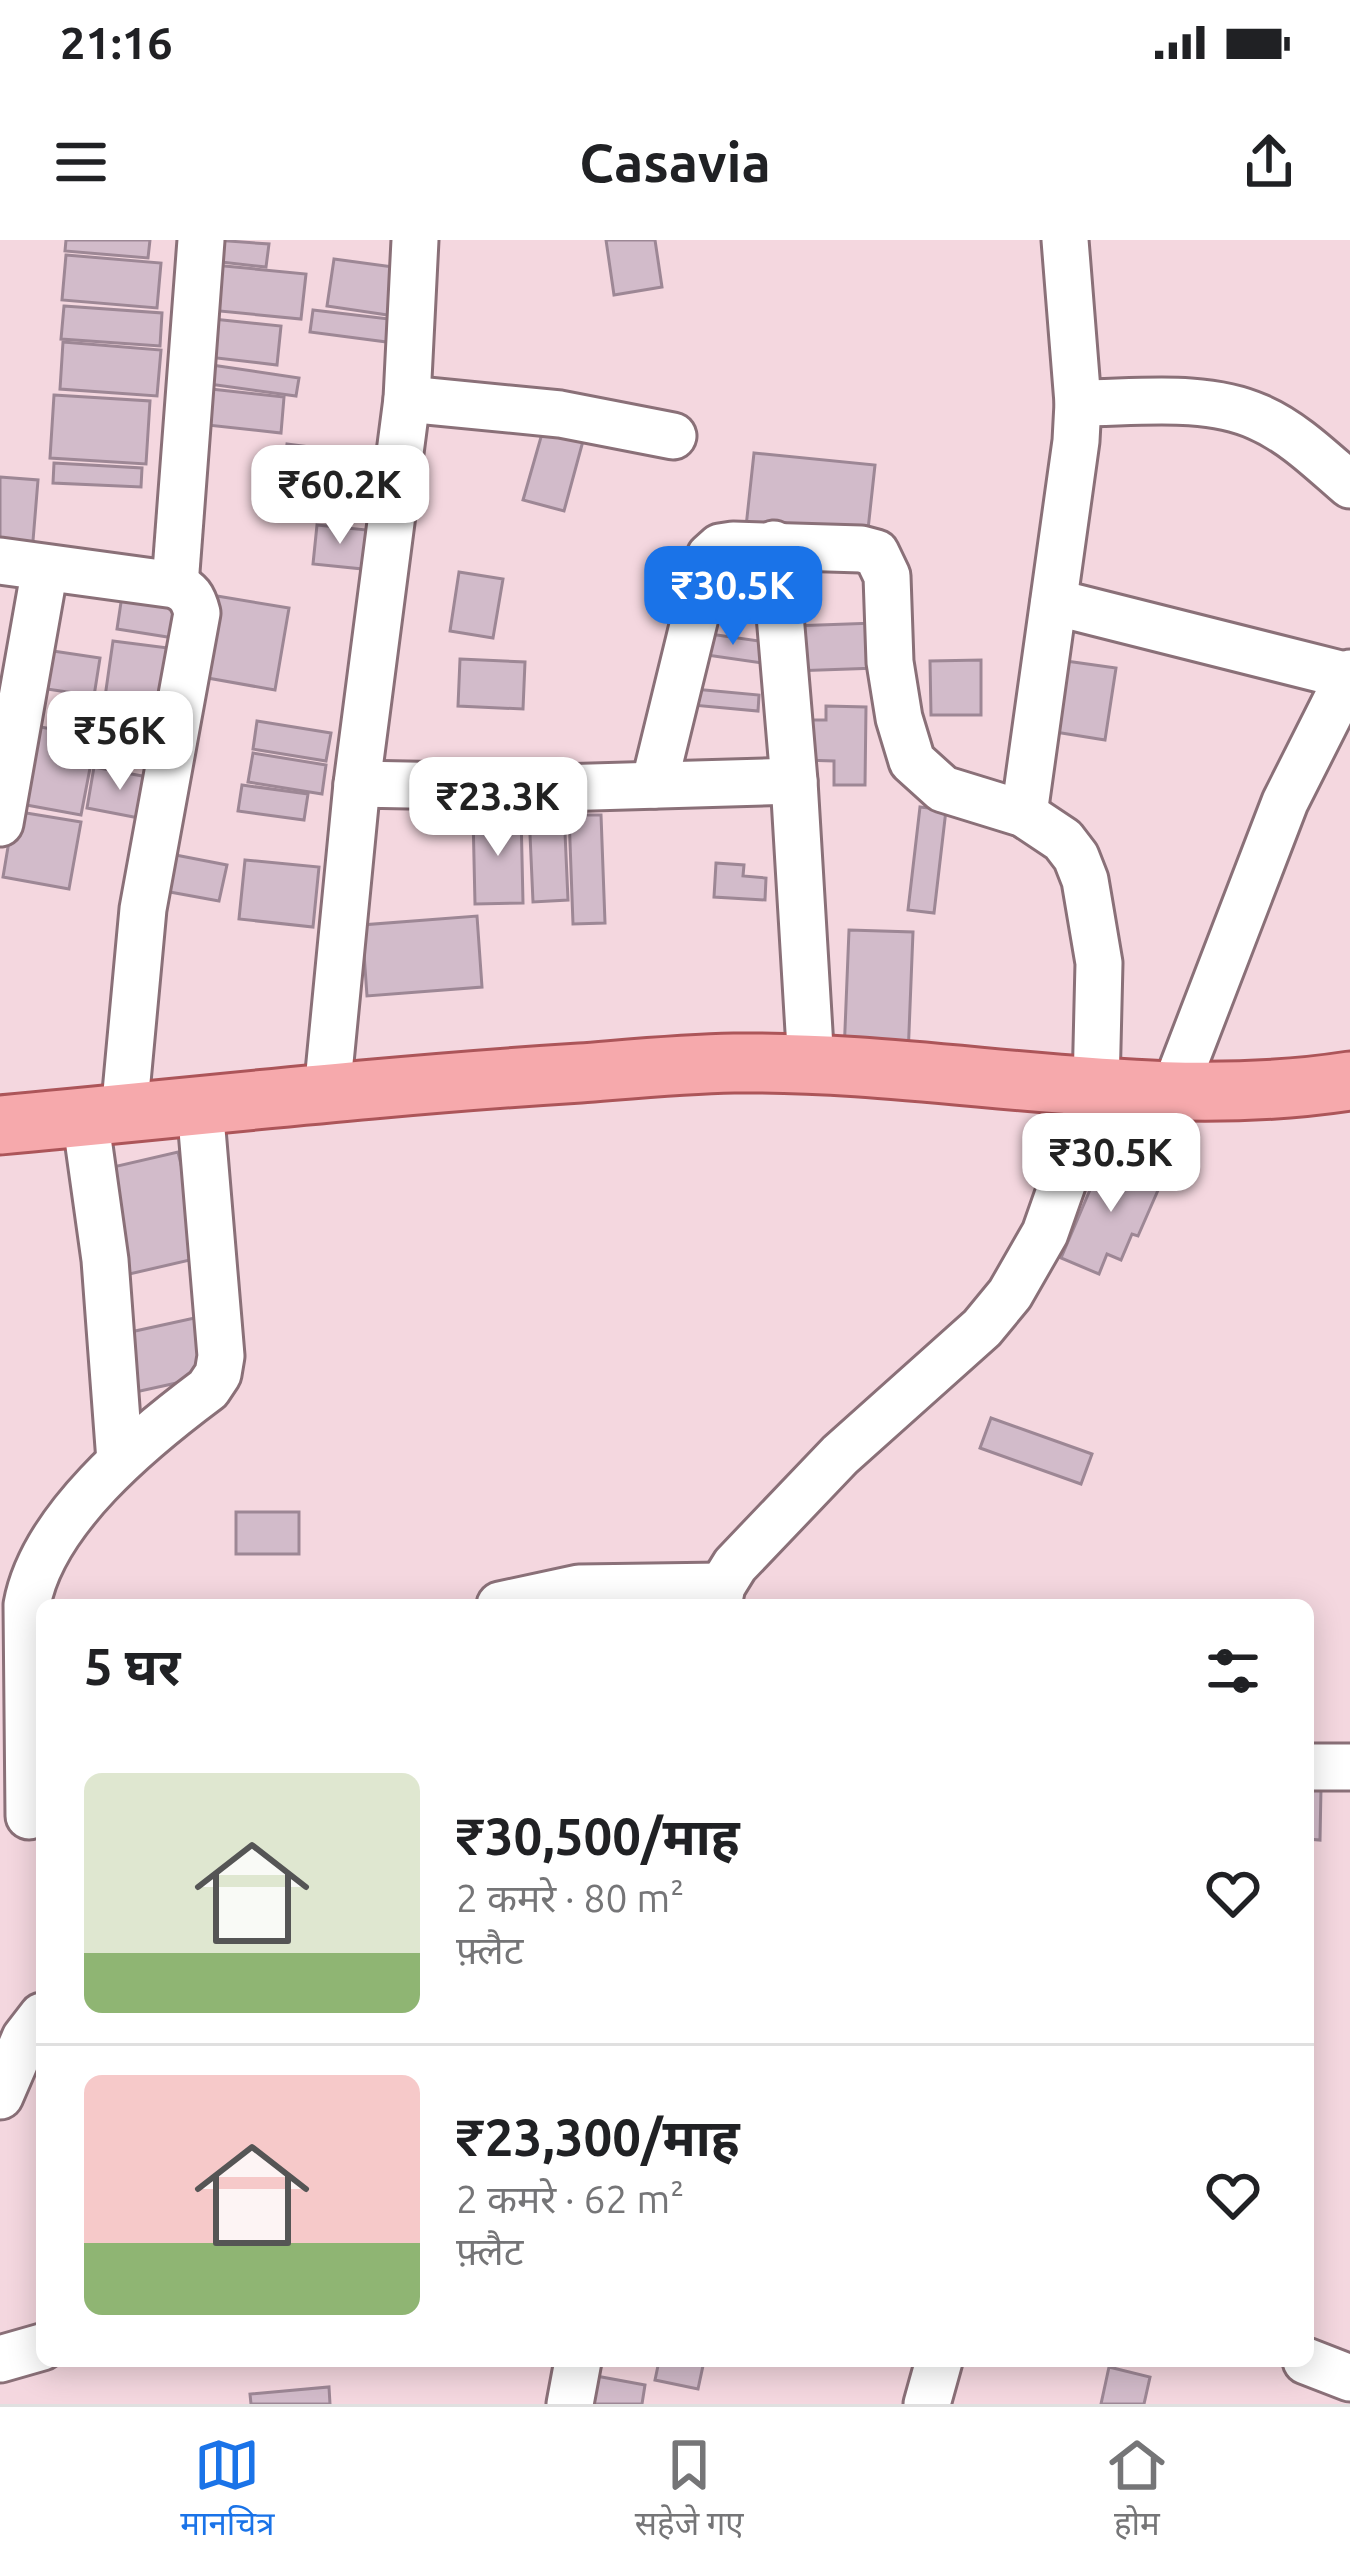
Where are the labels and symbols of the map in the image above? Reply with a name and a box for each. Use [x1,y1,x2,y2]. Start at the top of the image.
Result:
pin: ₹60.2K [242,445,438,547]
pin: ₹30.5K [635,546,831,648]
pin: ₹56K [49,691,191,793]
pin: ₹23.3K [400,757,596,859]
pin: ₹30.5K [1013,1113,1209,1215]

